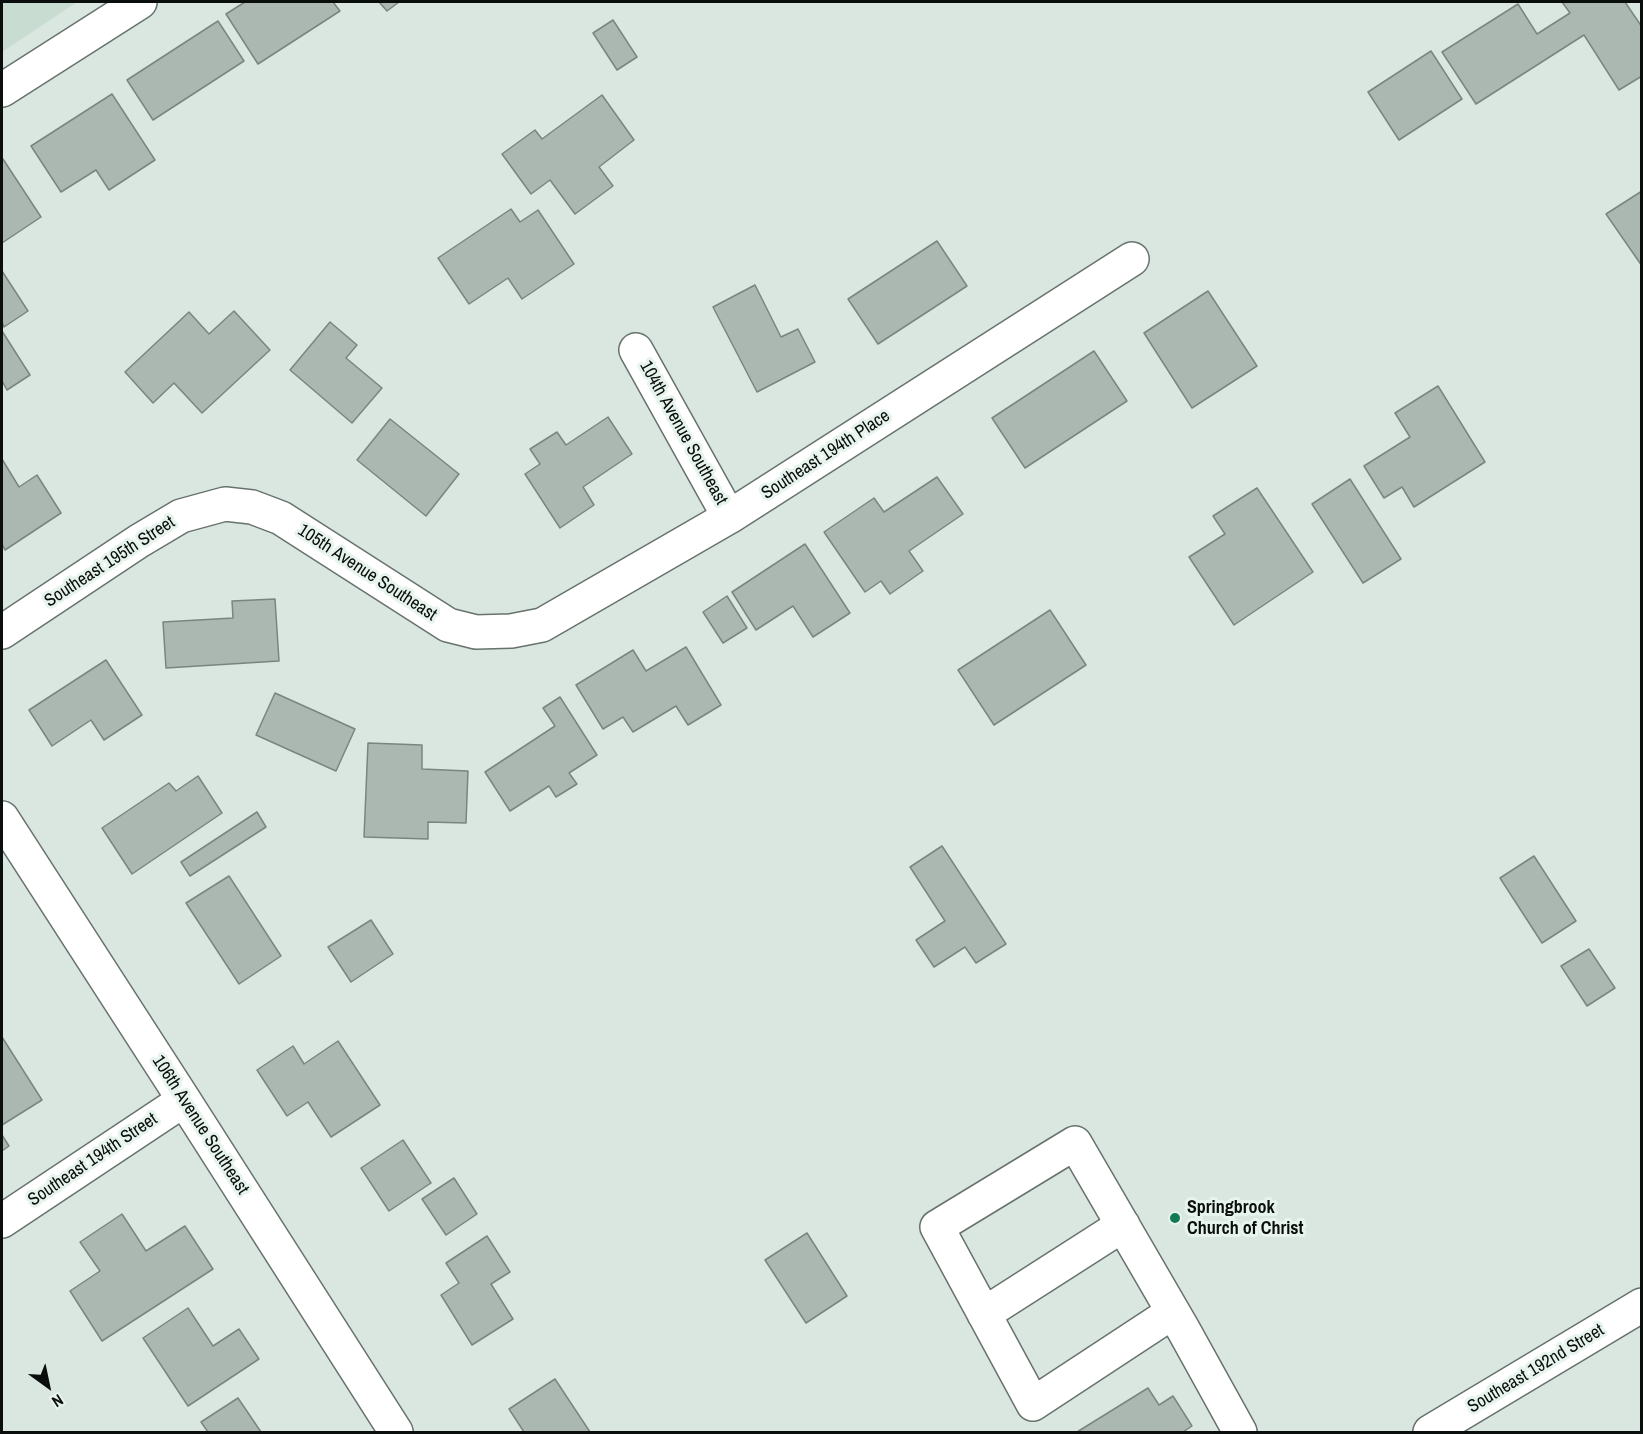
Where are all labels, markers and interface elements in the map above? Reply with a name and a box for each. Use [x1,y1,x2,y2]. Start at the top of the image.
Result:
street label: 104th Avenue Southeast [634,357,732,509]
street label: Southeast 194th Place [758,405,894,505]
street label: Southeast 195th Street [41,512,179,612]
street label: 105th Avenue Southeast [293,520,441,626]
street label: 106th Avenue Southeast [147,1051,253,1199]
street label: Southeast 194th Street [24,1109,162,1211]
place label: Springbrook Church of Christ [1187,1197,1303,1240]
marker: Springbrook Church of Christ [1168,1211,1182,1225]
street label: Southeast 192nd Street [1464,1320,1608,1418]
north arrow [18,1356,78,1416]
text: N [48,1389,68,1413]

